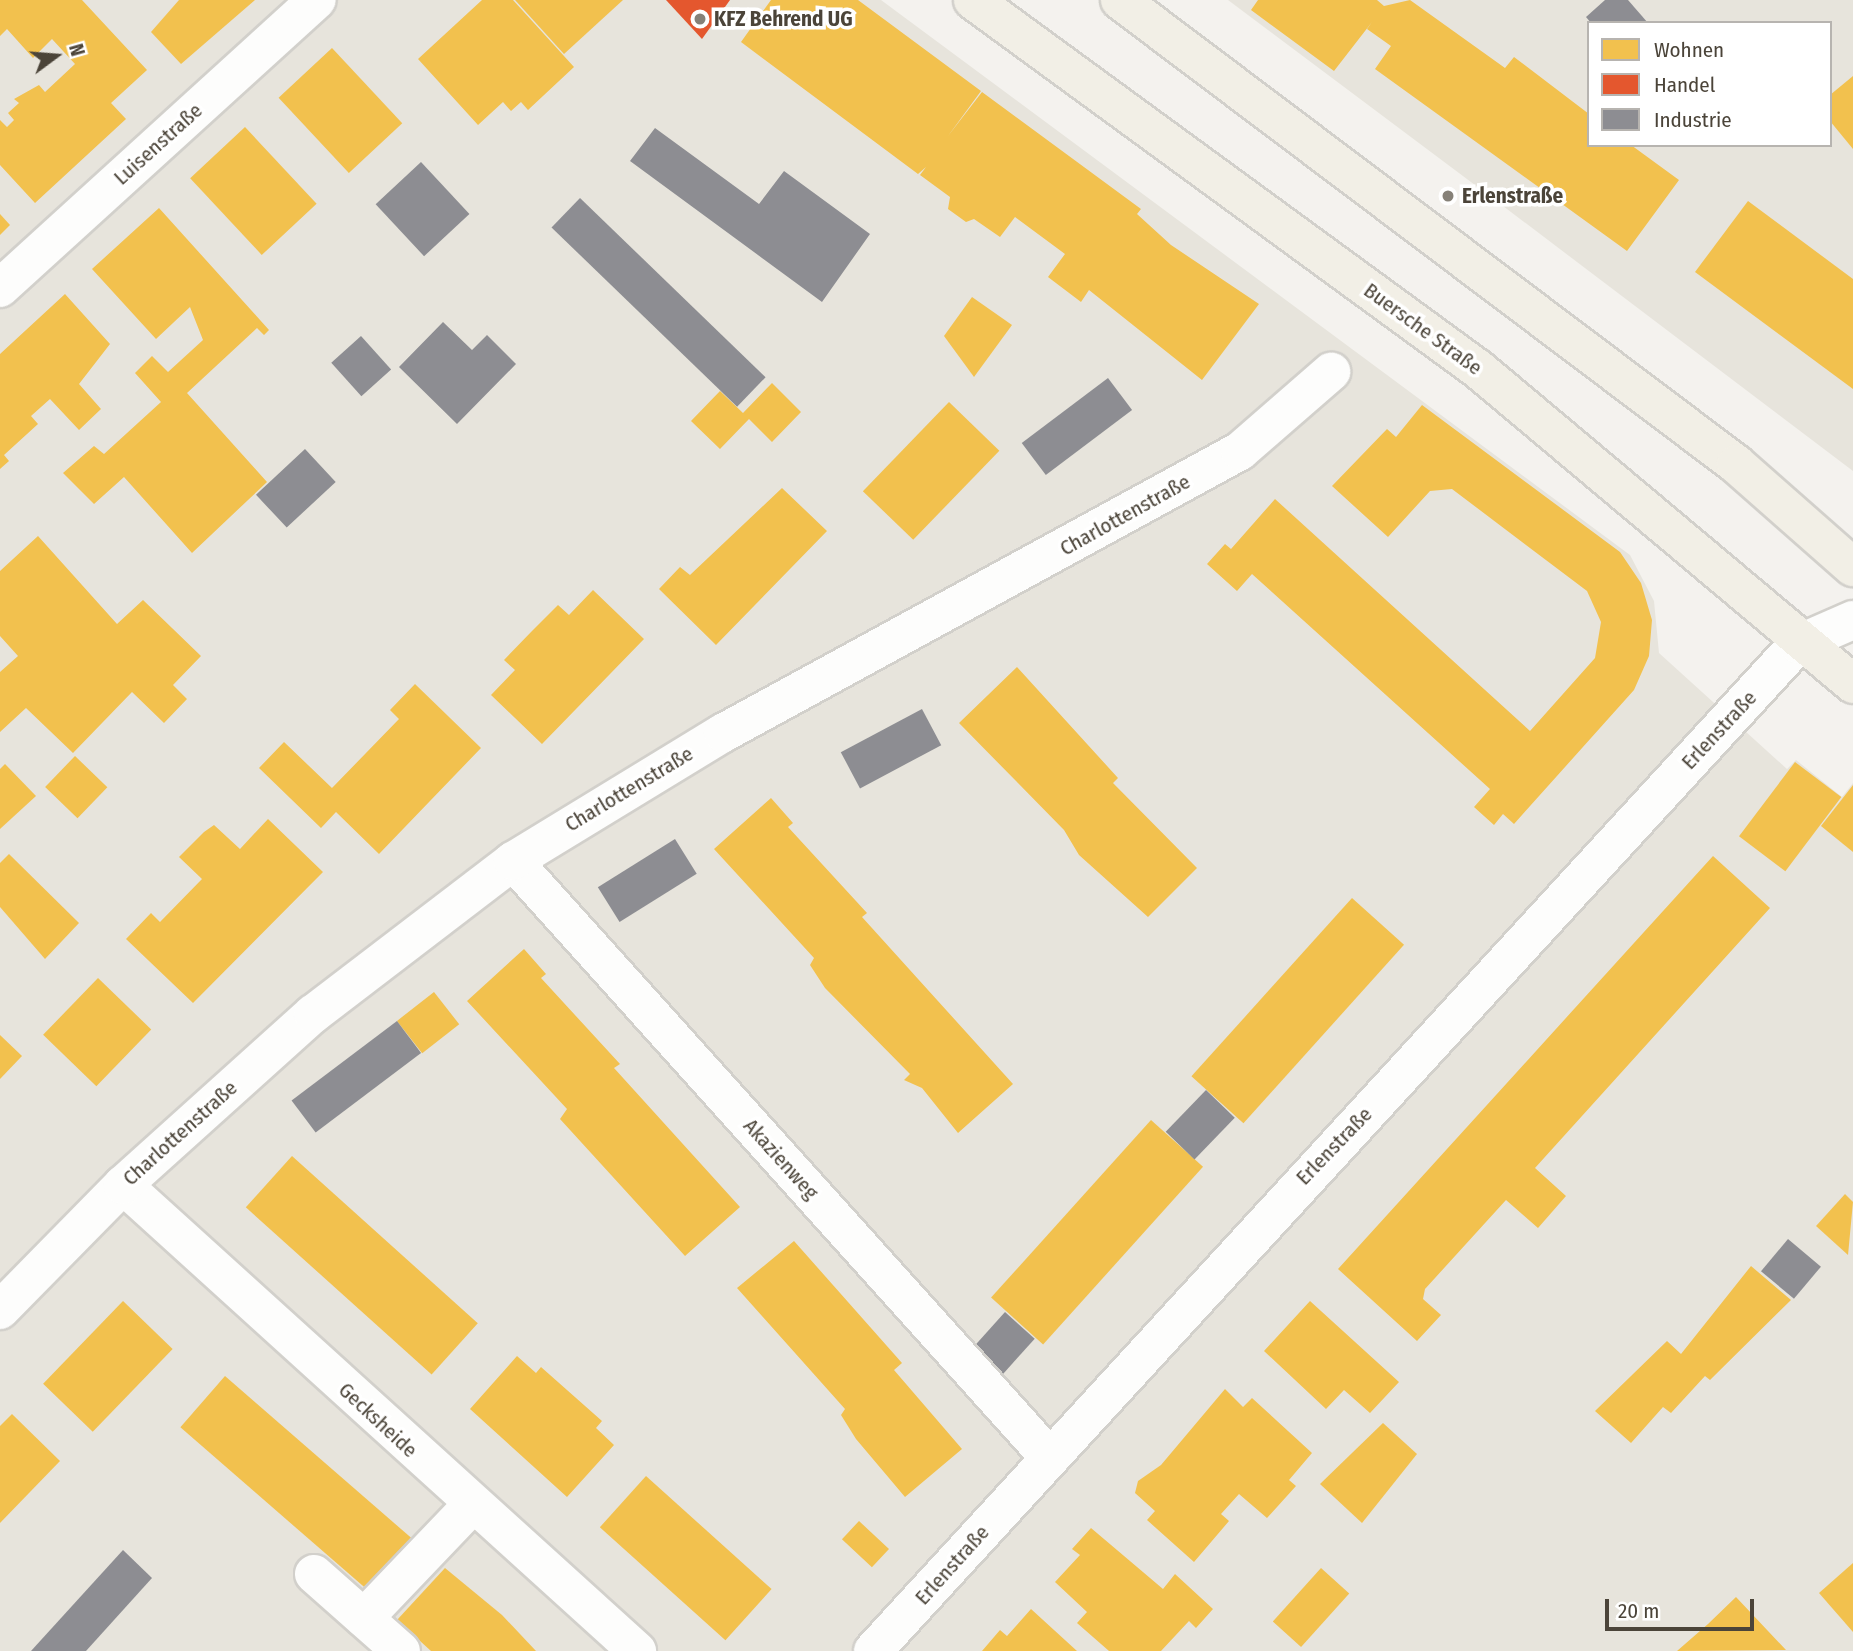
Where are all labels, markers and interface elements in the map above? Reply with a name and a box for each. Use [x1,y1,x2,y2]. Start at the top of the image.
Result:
place label: KFZ Behrend UG [714,6,853,32]
marker: KFZ Behrend UG [692,11,708,27]
north arrow [21,21,91,91]
legend [1587,21,1832,147]
text: Wohnen [1654,37,1724,63]
text: N [64,41,89,59]
text: Handel [1654,72,1715,98]
street label: Luisenstraße [109,98,207,190]
text: Industrie [1654,107,1732,133]
place label: Erlenstraße [1462,183,1563,209]
marker: Erlenstraße [1440,188,1456,204]
street label: Buersche Straße [1359,278,1487,380]
street label: Charlottenstraße [1056,469,1194,561]
street label: Erlenstraße [1676,685,1762,775]
street label: Charlottenstraße [560,741,698,837]
street label: Charlottenstraße [118,1075,242,1191]
street label: Erlenstraße [1291,1102,1377,1190]
street label: Akazienweg [738,1113,824,1205]
street label: Gecksheide [333,1377,423,1463]
street label: Erlenstraße [910,1520,994,1610]
scale bar [1608,1584,1757,1628]
text: 20 m [1618,1598,1659,1624]

